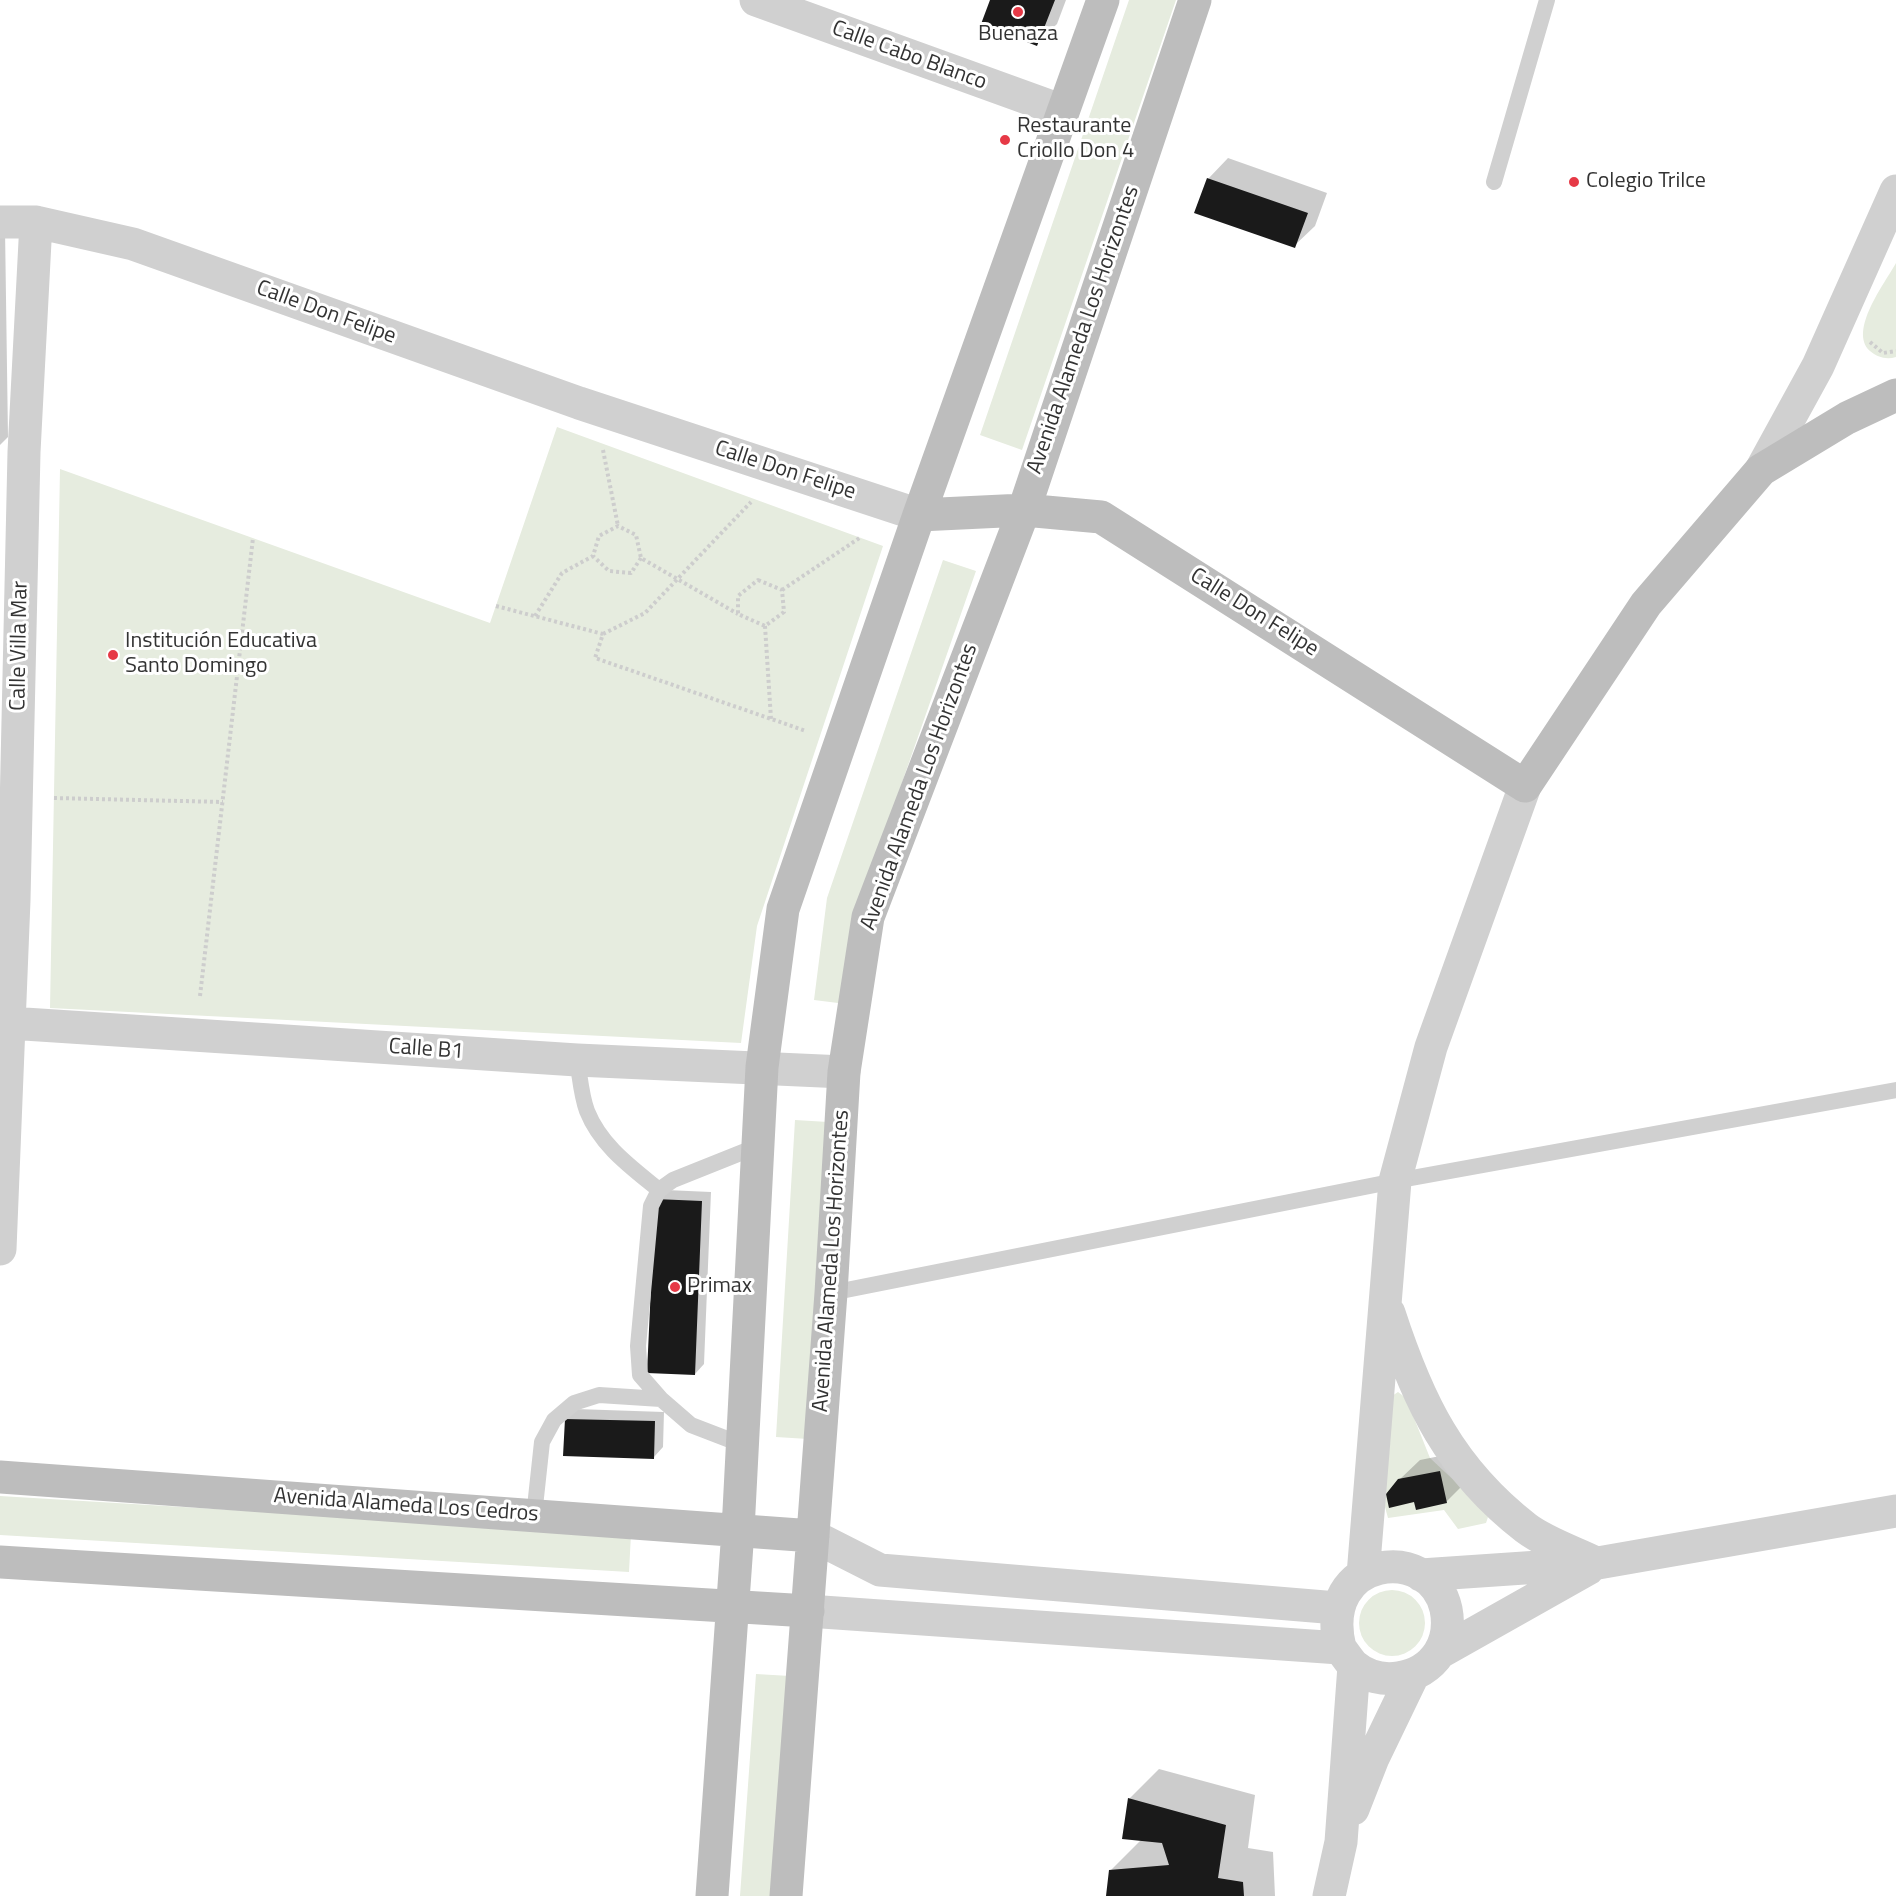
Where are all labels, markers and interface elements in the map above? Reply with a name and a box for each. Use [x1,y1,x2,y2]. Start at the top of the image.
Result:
marker: Buenaza [1011,5,1025,19]
street label: Calle Cabo Blanco [828,16,990,96]
place label: Buenaza [978,22,1058,48]
place label: Restaurante Criollo Don 4 [1017,114,1134,166]
marker: Restaurante Criollo Don 4 [998,133,1012,147]
place label: Colegio Trilce [1586,169,1706,195]
marker: Colegio Trilce [1567,175,1581,189]
street label: Avenida Alameda Los Horizontes [1022,183,1146,477]
street label: Calle Don Felipe [253,276,399,350]
street label: Calle Don Felipe [711,436,859,506]
street label: Calle Don Felipe [1185,563,1323,663]
street label: Calle Villa Mar [6,581,34,711]
place label: Institución Educativa Santo Domingo [125,629,317,680]
street label: Avenida Alameda Los Horizontes [856,640,984,934]
marker: Institución Educativa Santo Domingo [106,648,120,662]
street label: Calle B1 [388,1034,464,1066]
street label: Avenida Alameda Los Horizontes [808,1109,856,1413]
place label: Primax [687,1274,752,1300]
marker: Primax [668,1280,682,1294]
street label: Avenida Alameda Los Cedros [273,1484,539,1528]

